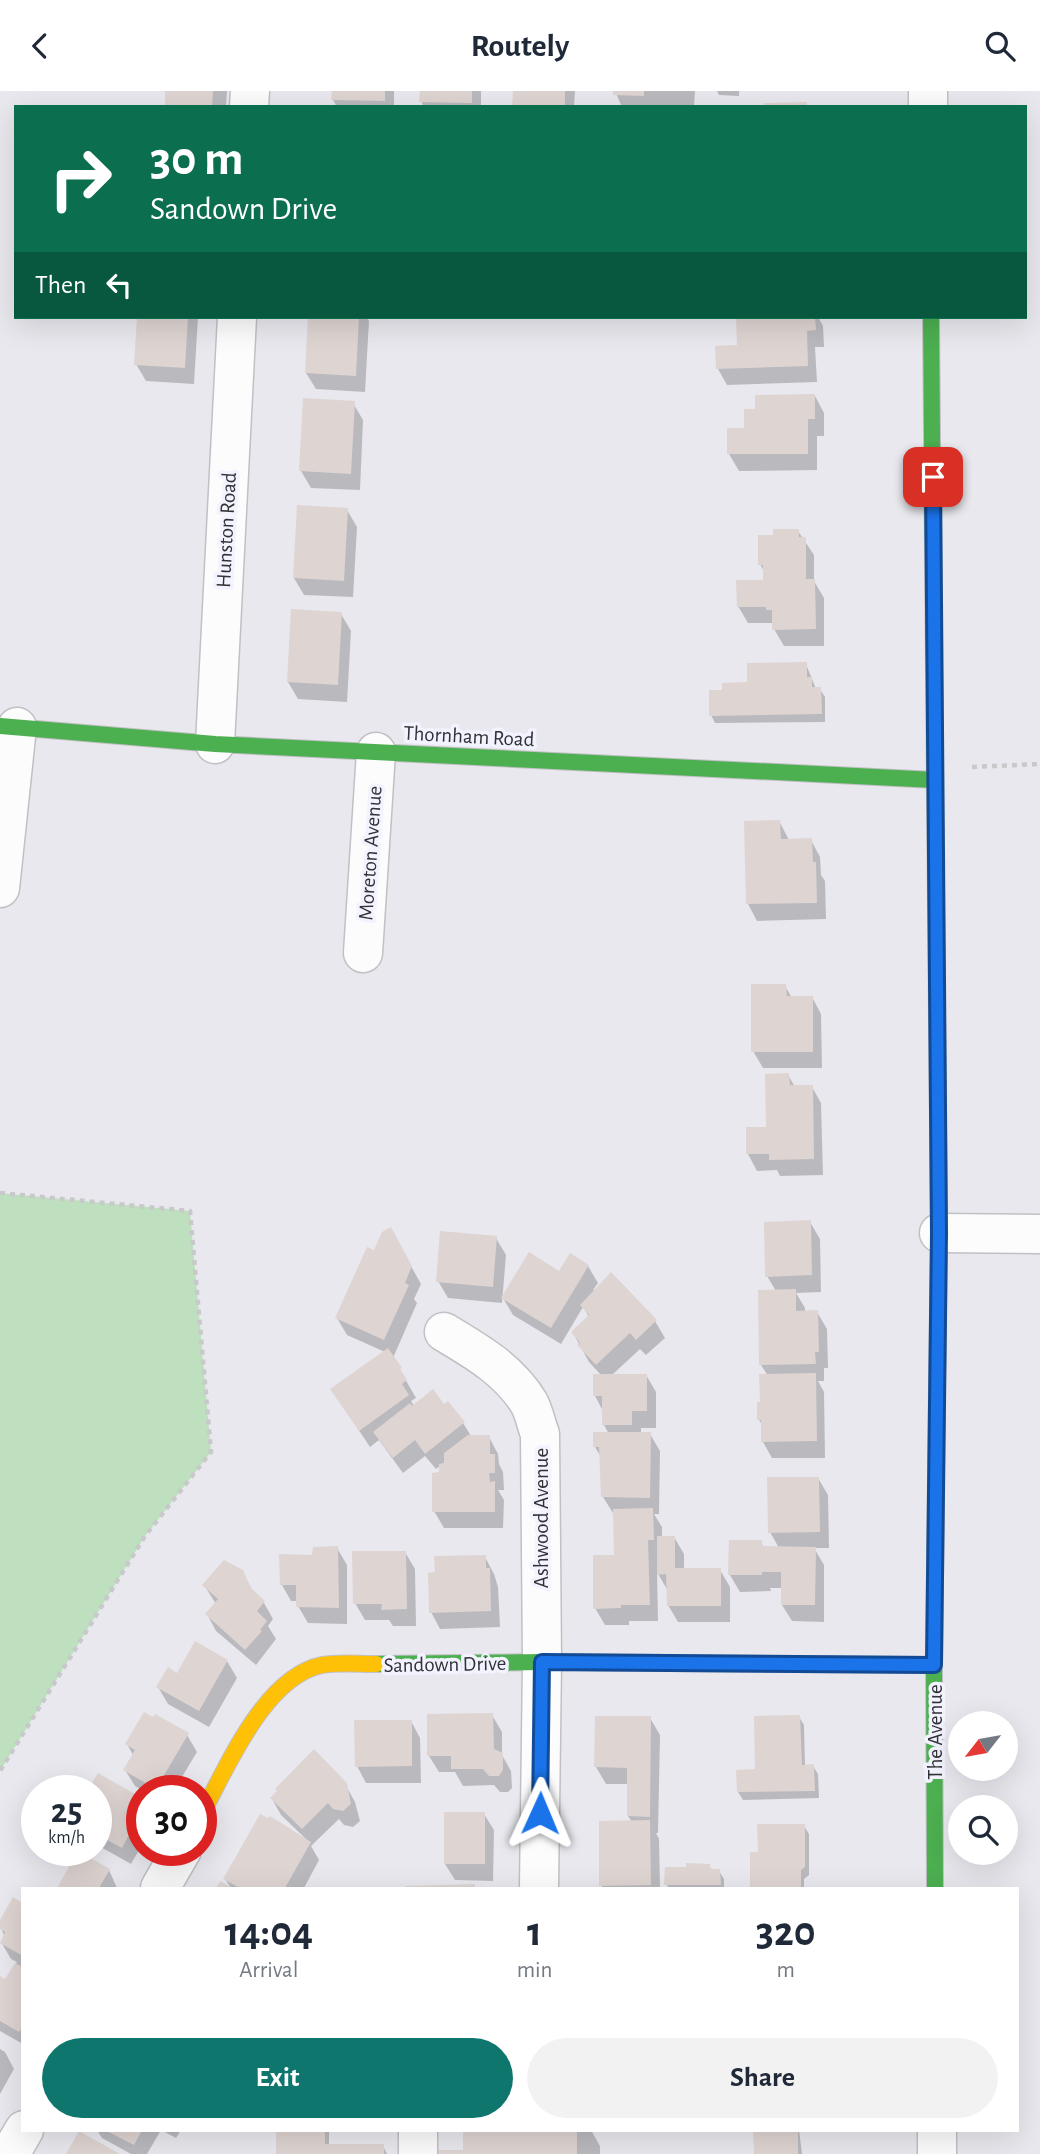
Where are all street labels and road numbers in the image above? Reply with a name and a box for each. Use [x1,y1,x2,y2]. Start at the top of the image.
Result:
street label: Hunston Road [213,472,240,588]
street label: Thornham Road [403,723,535,750]
street label: Moreton Avenue [355,785,386,921]
street label: Ashwood Avenue [531,1448,552,1588]
street label: Sandown Drive [383,1653,507,1676]
street label: The Avenue [925,1684,946,1780]

